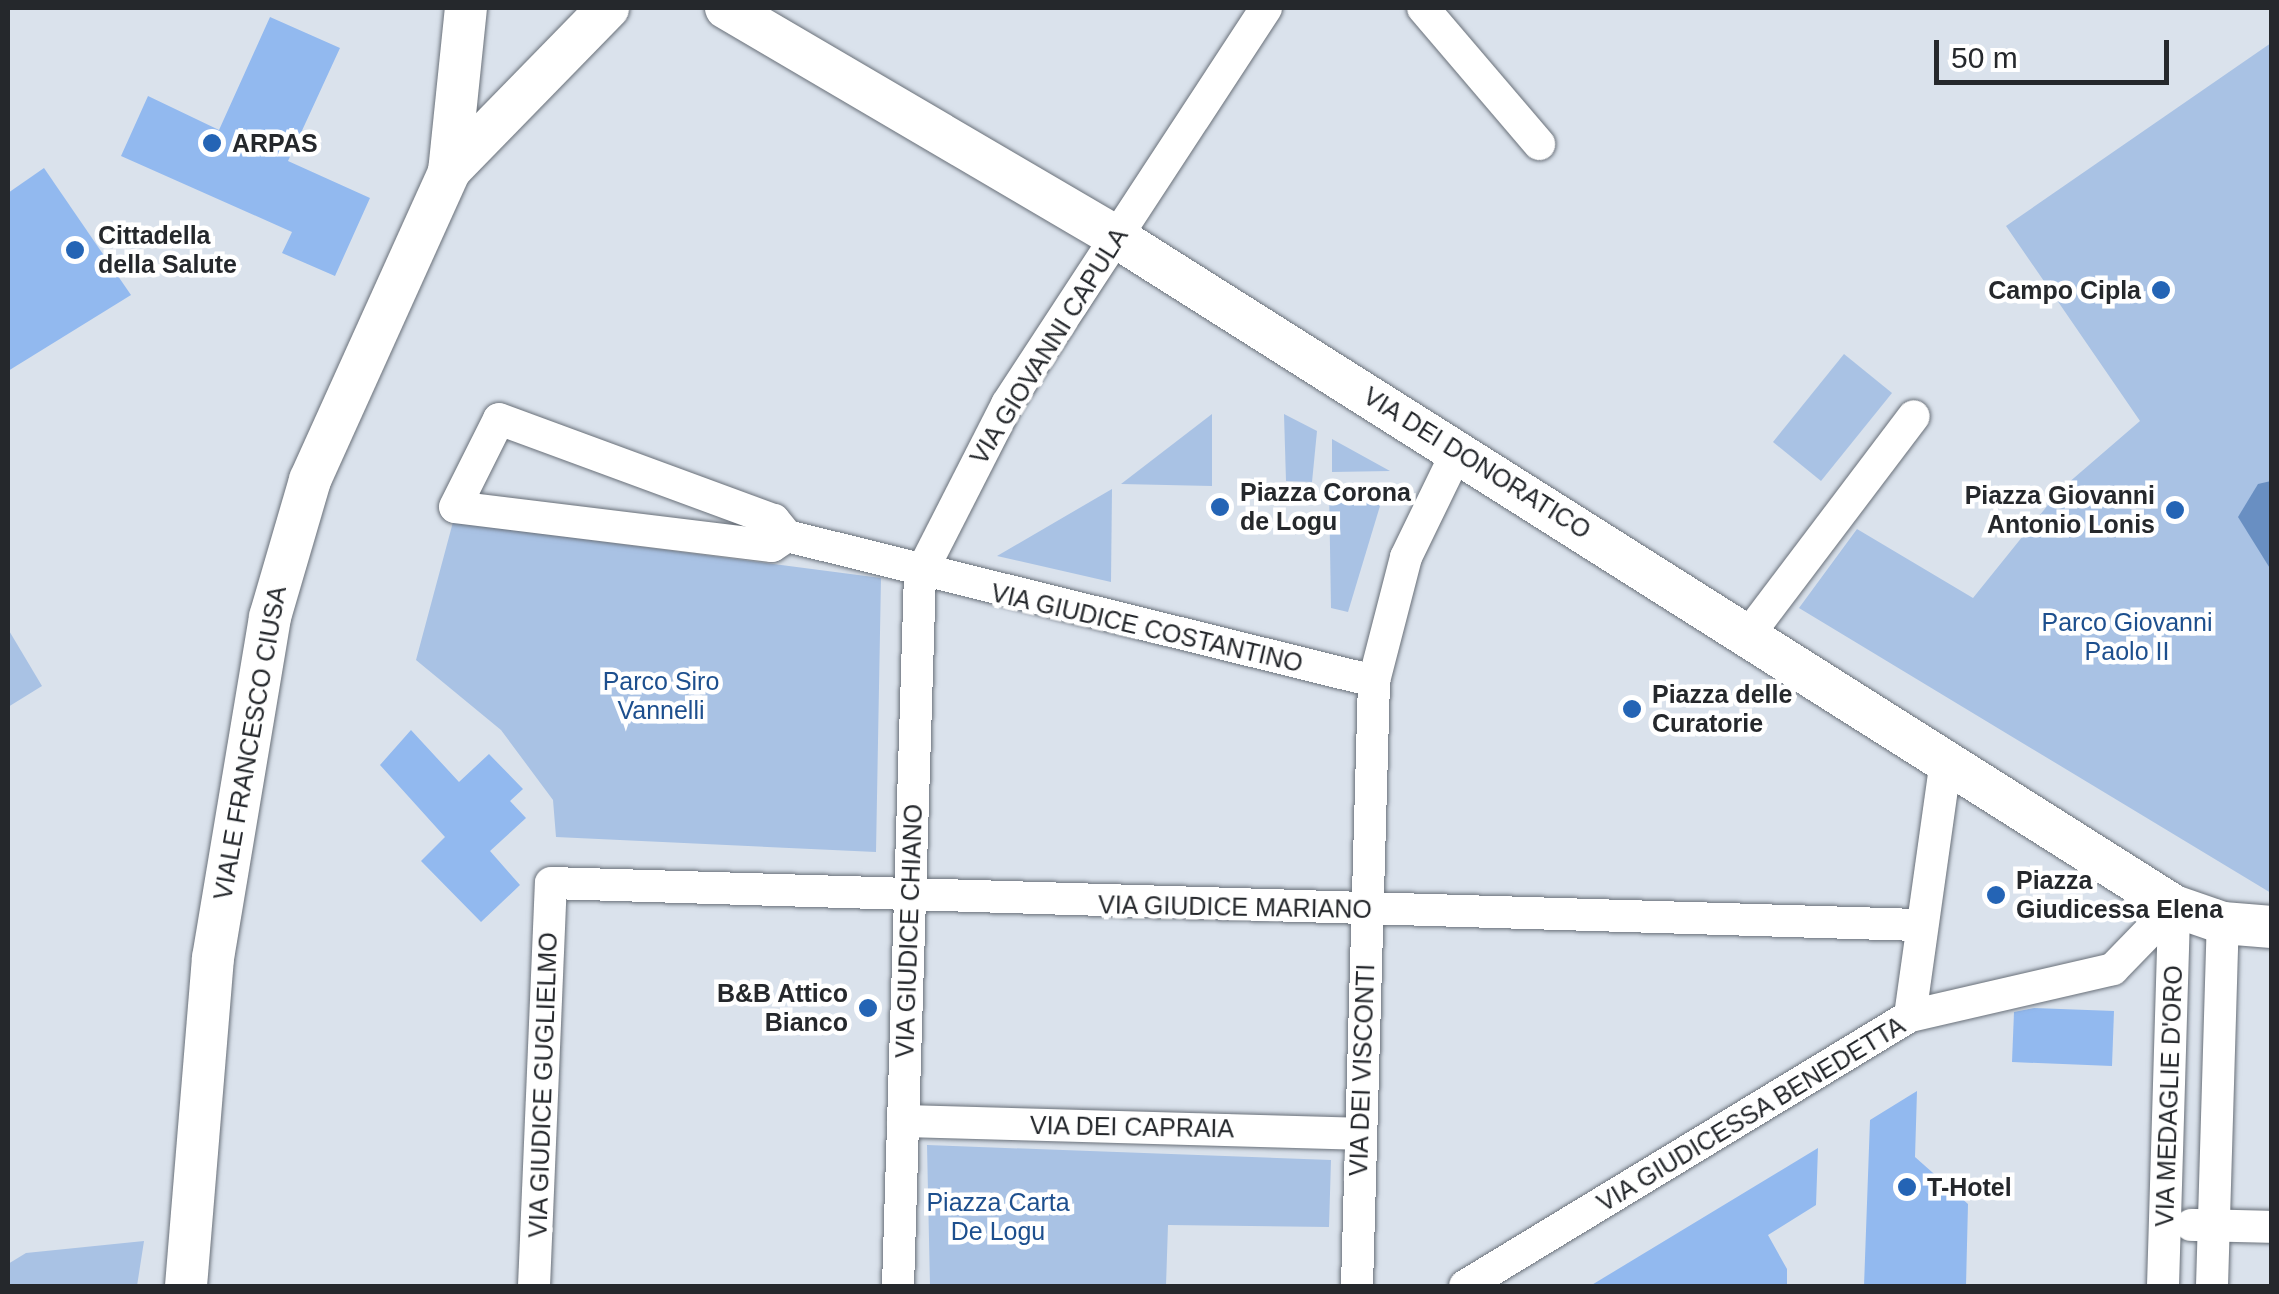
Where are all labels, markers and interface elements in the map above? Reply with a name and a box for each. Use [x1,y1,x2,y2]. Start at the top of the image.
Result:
scale bar [1939,20,2174,82]
text: 50 m [1951,41,2018,74]
place label: ARPAS [232,128,318,158]
marker: ARPAS [201,132,223,154]
place label: Cittadella della Salute [98,221,237,280]
street label: VIA GIOVANNI CAPULA [964,222,1134,470]
marker: Cittadella della Salute [62,237,88,263]
place label: Campo Cipla [1988,275,2141,305]
marker: Campo Cipla [2150,279,2172,301]
street label: VIA DEI DONORATICO [1357,380,1597,546]
place label: Piazza Corona de Logu [1240,478,1411,537]
place label: Piazza Giovanni Antonio Lonis [1965,481,2155,540]
marker: Piazza Corona de Logu [1209,496,1231,518]
marker: Piazza Giovanni Antonio Lonis [2164,499,2186,521]
street label: VIA GIUDICE COSTANTINO [988,577,1306,679]
street label: VIALE FRANCESCO CIUSA [208,584,292,902]
park label: Parco Giovanni Paolo II [2042,608,2212,667]
park label: Parco Siro Vannelli [603,667,719,726]
place label: Piazza delle Curatorie [1652,680,1792,739]
marker: Piazza delle Curatorie [1621,698,1643,720]
street label: VIA GIUDICE CHIANO [890,803,928,1059]
place label: Piazza Giudicessa Elena [2016,866,2223,925]
marker: Piazza Giudicessa Elena [1985,884,2007,906]
street label: VIA GIUDICE MARIANO [1097,890,1373,924]
street label: VIA GIUDICE GUGLIELMO [523,931,563,1239]
street label: VIA DEI VISCONTI [1343,963,1381,1177]
street label: VIA MEDAGLIE D'ORO [2149,964,2189,1228]
place label: B&B Attico Bianco [716,979,848,1038]
marker: B&B Attico Bianco [857,997,879,1019]
street label: VIA GIUDICESSA BENEDETTA [1590,1009,1912,1219]
street label: VIA DEI CAPRAIA [1029,1110,1235,1144]
place label: T-Hotel [1927,1172,2012,1202]
marker: T-Hotel [1896,1176,1918,1198]
park label: Piazza Carta De Logu [926,1188,1070,1247]

